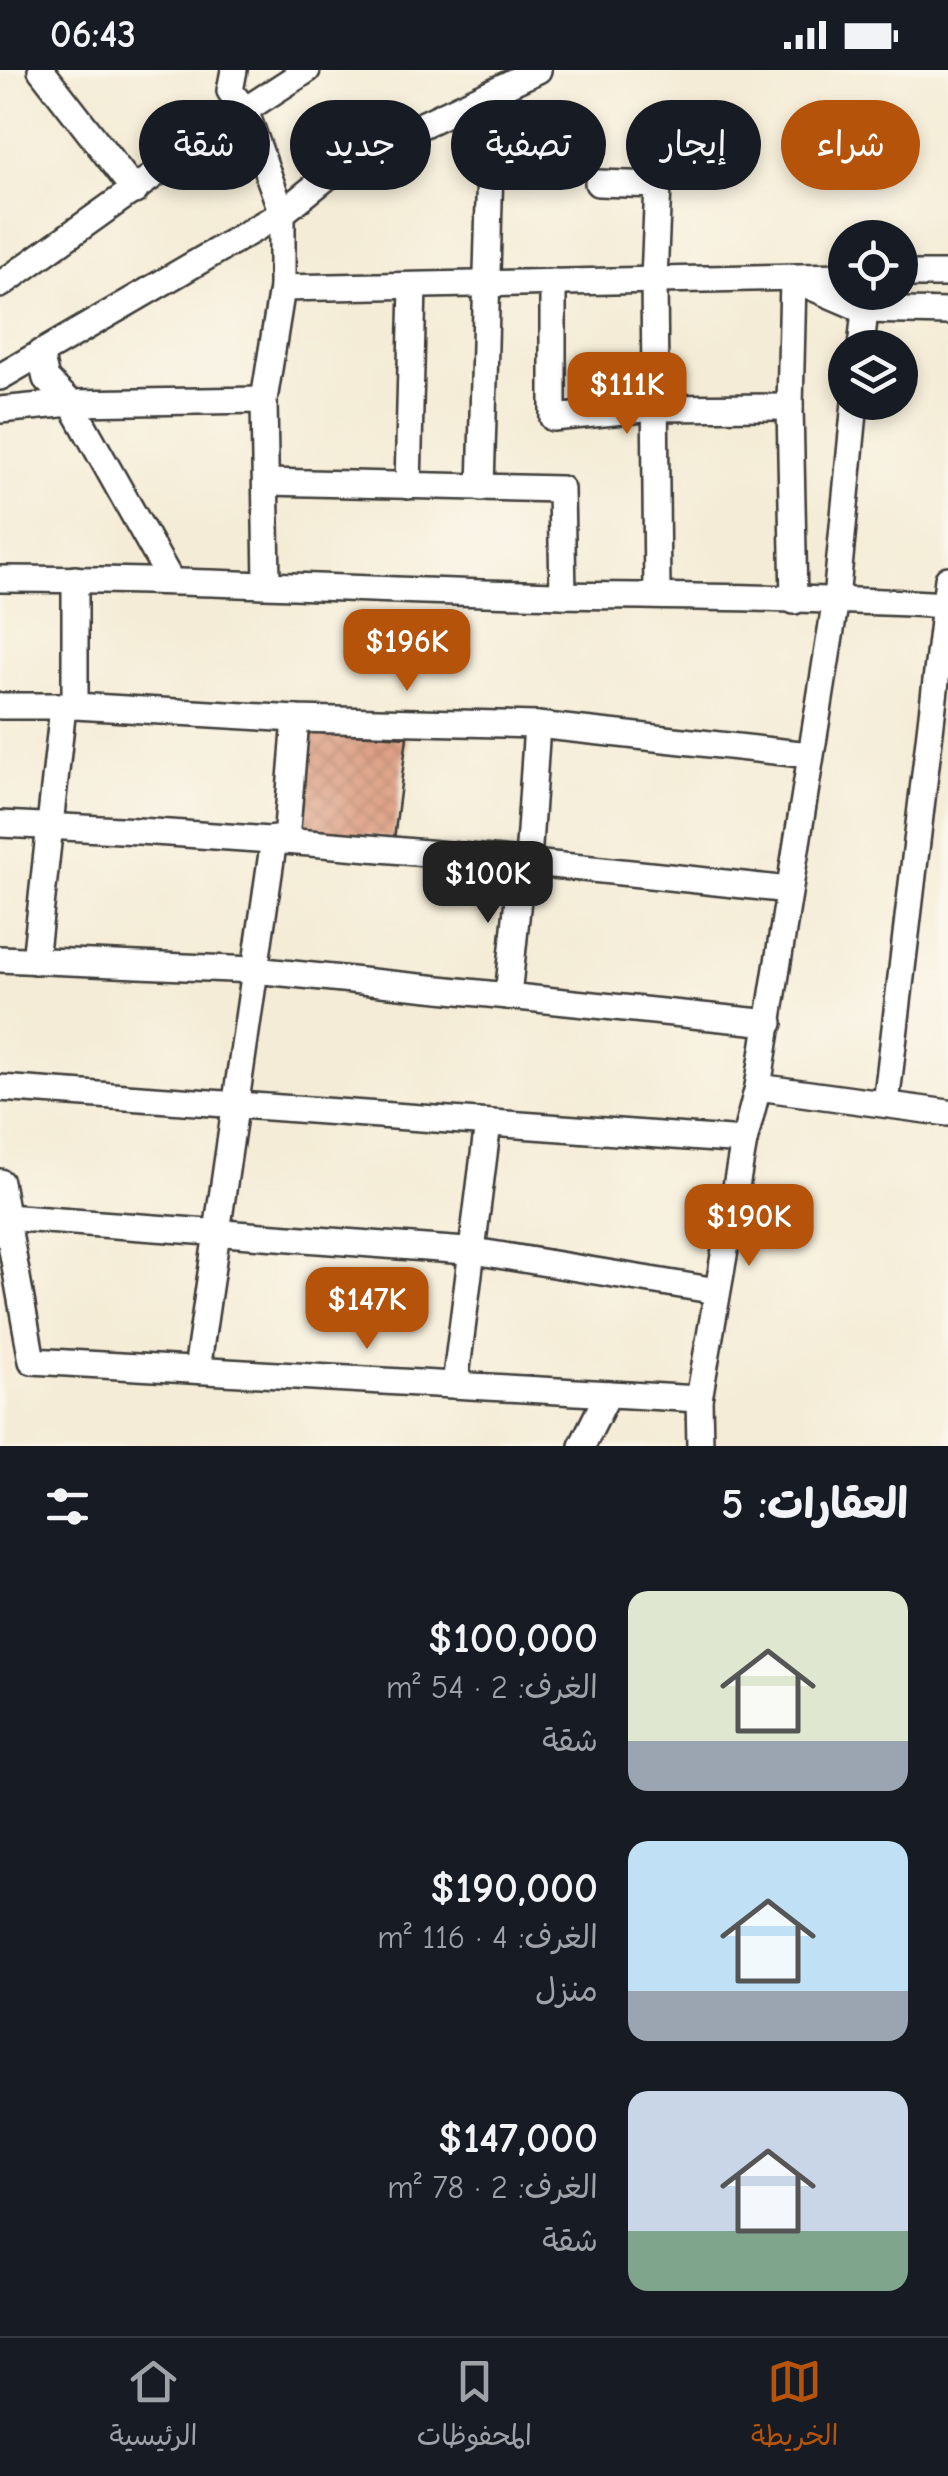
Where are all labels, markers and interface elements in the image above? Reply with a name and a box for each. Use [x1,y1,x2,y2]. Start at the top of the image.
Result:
text: 06:43 [50,13,136,57]
chip: شقة [139,100,270,190]
chip: جديد [290,100,431,190]
chip: تصفية [451,100,606,190]
chip: إيجار [626,100,761,190]
chip: شراء [781,100,920,190]
map controls [828,220,918,420]
button: locate [828,220,918,310]
button: layers [828,330,918,420]
pin: $111K [557,352,697,437]
text: $111K [589,366,665,403]
pin: $196K [337,609,477,694]
text: $196K [365,623,449,660]
pin: $100K [418,841,558,926]
text: $100K [445,855,531,892]
pin: $190K [679,1184,819,1269]
text: $190K [707,1198,791,1235]
pin: $147K [297,1267,437,1352]
text: $147K [328,1281,406,1318]
icon: filters [40,1479,95,1534]
text: العقارات: 5 [721,1480,908,1529]
text: $100,000 [428,1614,598,1663]
icon: home [708,1631,828,1751]
text: الغرف: 2 · 54 m² [386,1669,598,1706]
text: شقة [542,1722,598,1759]
text: $190,000 [430,1864,598,1913]
icon: home [708,1881,828,2001]
text: الغرف: 4 · 116 m² [377,1919,598,1956]
text: منزل [535,1972,598,2009]
text: $147,000 [438,2114,598,2163]
icon: home [708,2131,828,2251]
text: الغرف: 2 · 78 m² [387,2169,598,2206]
text: شقة [542,2222,598,2259]
tab: الرئيسية [110,2354,198,2460]
tab: المحفوظات [417,2354,532,2460]
tab: الخريطة [751,2354,838,2460]

